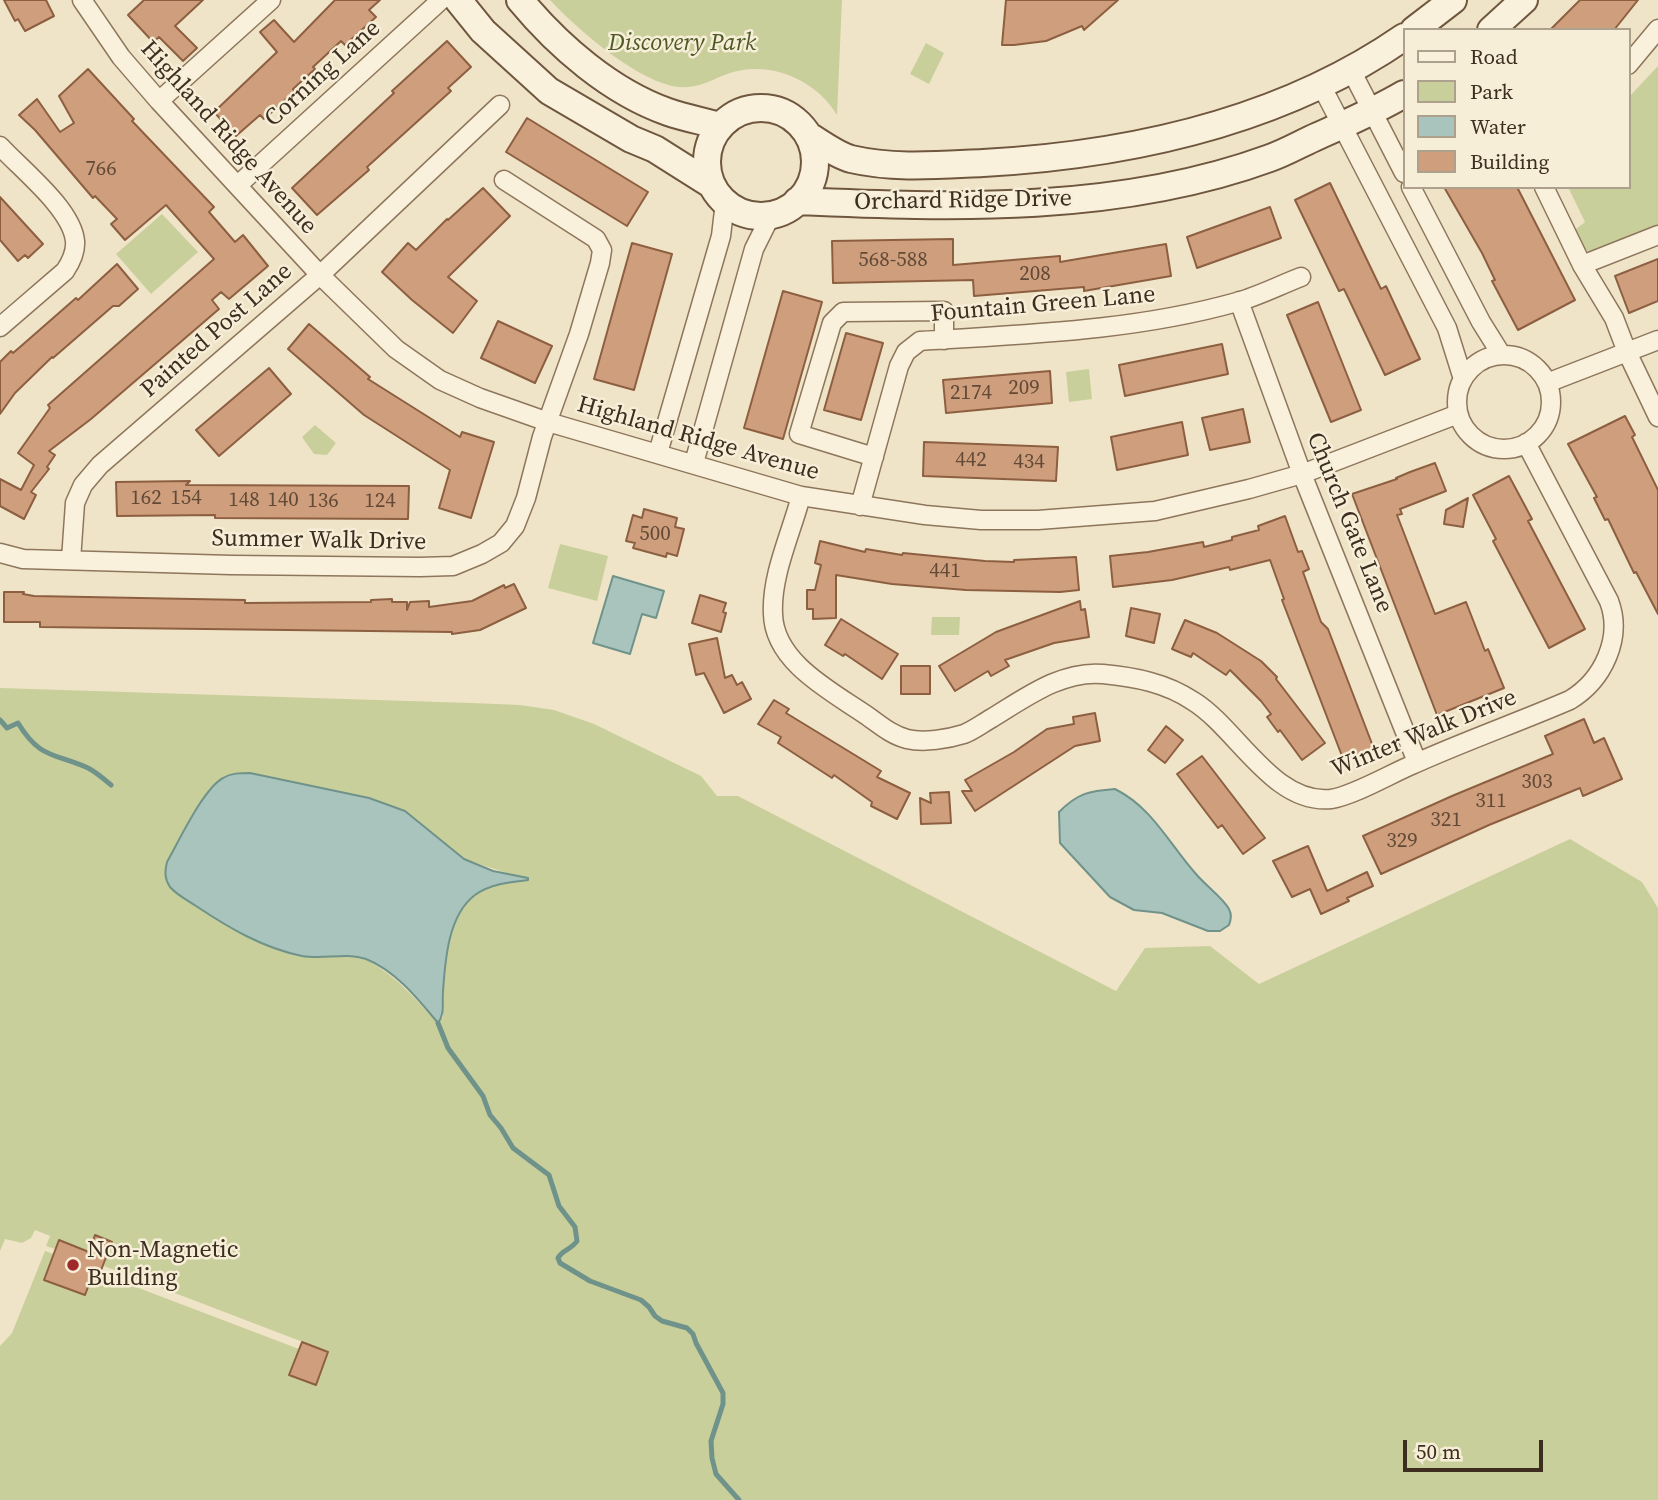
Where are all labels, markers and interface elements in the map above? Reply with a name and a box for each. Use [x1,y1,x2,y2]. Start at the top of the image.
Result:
street label: Corning Lane [259,14,387,134]
legend [1402,28,1630,189]
park label: Discovery Park [608,30,756,58]
street label: Highland Ridge Avenue [134,35,322,241]
text: Road [1470,42,1518,71]
text: Park [1470,77,1513,106]
text: Water [1470,112,1526,141]
text: Building [1470,147,1549,176]
house number: 766 [85,157,117,183]
street label: Orchard Ridge Drive [854,185,1072,217]
house number: 568-588 [858,248,928,274]
street label: Painted Post Lane [135,257,299,405]
house number: 208 [1019,262,1051,288]
street label: Fountain Green Lane [929,281,1157,329]
house number: 209 [1008,376,1040,402]
house number: 2174 [950,381,992,407]
street label: Highland Ridge Avenue [574,391,822,487]
street label: Church Gate Lane [1300,428,1398,618]
house number: 442 [955,448,987,474]
house number: 434 [1013,450,1045,476]
house number: 162 [130,486,162,512]
house number: 154 [170,486,202,512]
house number: 148 [228,488,260,514]
house number: 140 [267,488,299,514]
house number: 136 [307,489,339,515]
house number: 124 [364,489,396,515]
house number: 500 [639,522,671,548]
street label: Summer Walk Drive [211,525,427,557]
house number: 441 [929,559,961,585]
street label: Winter Walk Drive [1327,684,1521,784]
house number: 303 [1521,770,1553,796]
house number: 311 [1475,789,1507,815]
house number: 321 [1430,808,1462,834]
house number: 329 [1386,829,1418,855]
place label: Non-Magnetic Building [87,1237,238,1293]
marker: Non-Magnetic Building [65,1257,81,1273]
scale bar [1406,1426,1546,1470]
text: 50 m [1416,1437,1461,1466]

